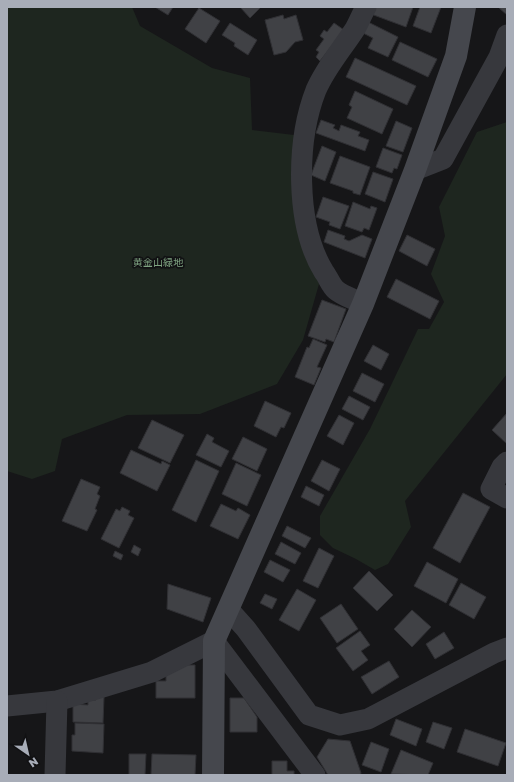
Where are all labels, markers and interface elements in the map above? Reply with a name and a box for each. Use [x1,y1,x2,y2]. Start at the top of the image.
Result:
park label: 黄金山緑地 [133,256,184,268]
north arrow [8,734,48,774]
text: N [27,755,41,770]

